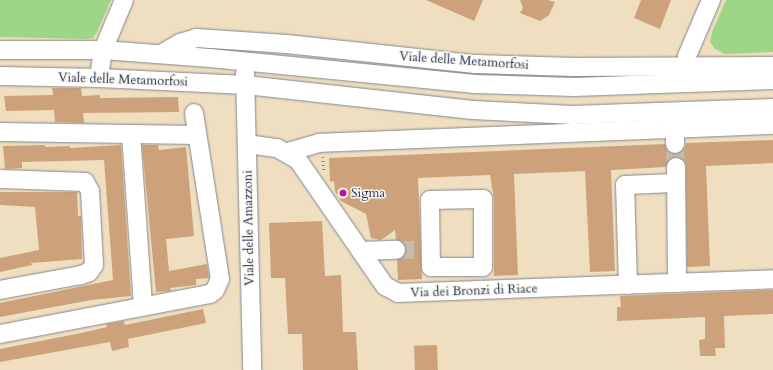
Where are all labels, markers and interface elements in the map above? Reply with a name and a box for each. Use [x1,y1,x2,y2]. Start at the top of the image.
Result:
street label: Viale delle Metamorfosi [399,49,529,73]
street label: Viale delle Metamorfosi [58,70,188,90]
street label: Viale delle Amazzoni [240,170,258,286]
place label: Sigma [351,185,385,201]
marker: Sigma [338,188,348,198]
street label: Via dei Bronzi di Riace [410,281,538,301]

